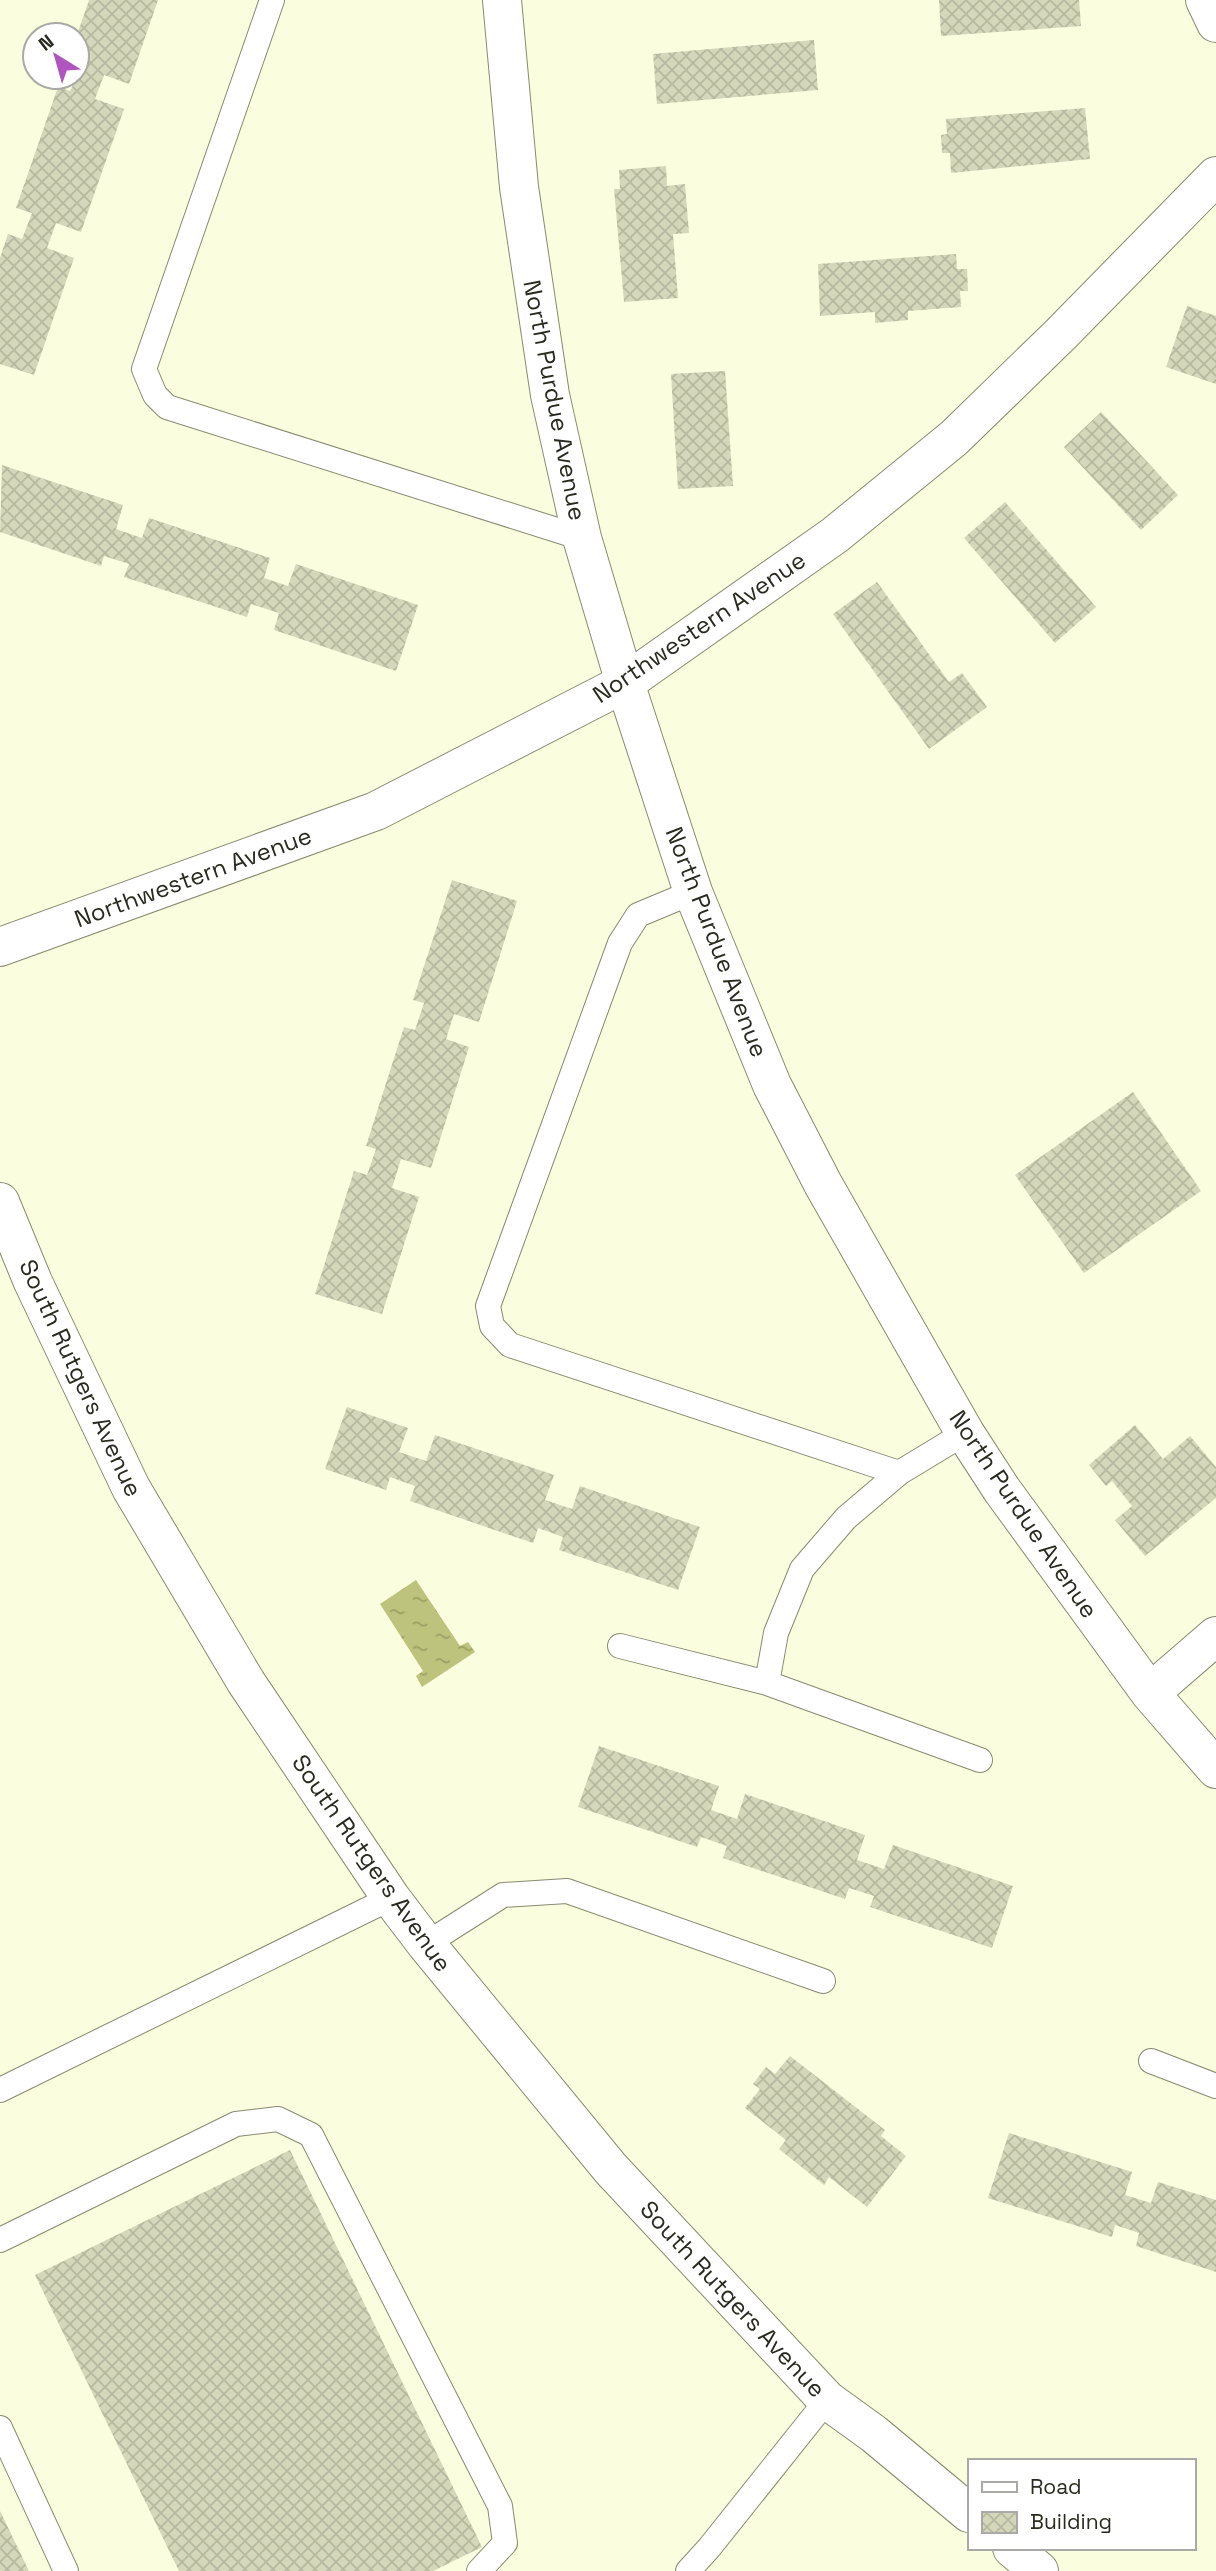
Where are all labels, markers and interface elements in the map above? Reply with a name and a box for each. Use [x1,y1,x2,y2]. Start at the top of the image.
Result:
north arrow [21,21,91,91]
text: N [33,29,59,57]
street label: North Purdue Avenue [516,277,594,523]
street label: Northwestern Avenue [587,544,811,710]
street label: Northwestern Avenue [70,820,316,934]
street label: North Purdue Avenue [659,822,775,1062]
street label: South Rutgers Avenue [12,1254,150,1502]
street label: North Purdue Avenue [943,1404,1105,1624]
street label: South Rutgers Avenue [285,1748,459,1978]
street label: South Rutgers Avenue [634,2194,832,2404]
legend [968,2459,1195,2550]
text: Road [1030,2473,1082,2500]
text: Building [1030,2508,1112,2535]

